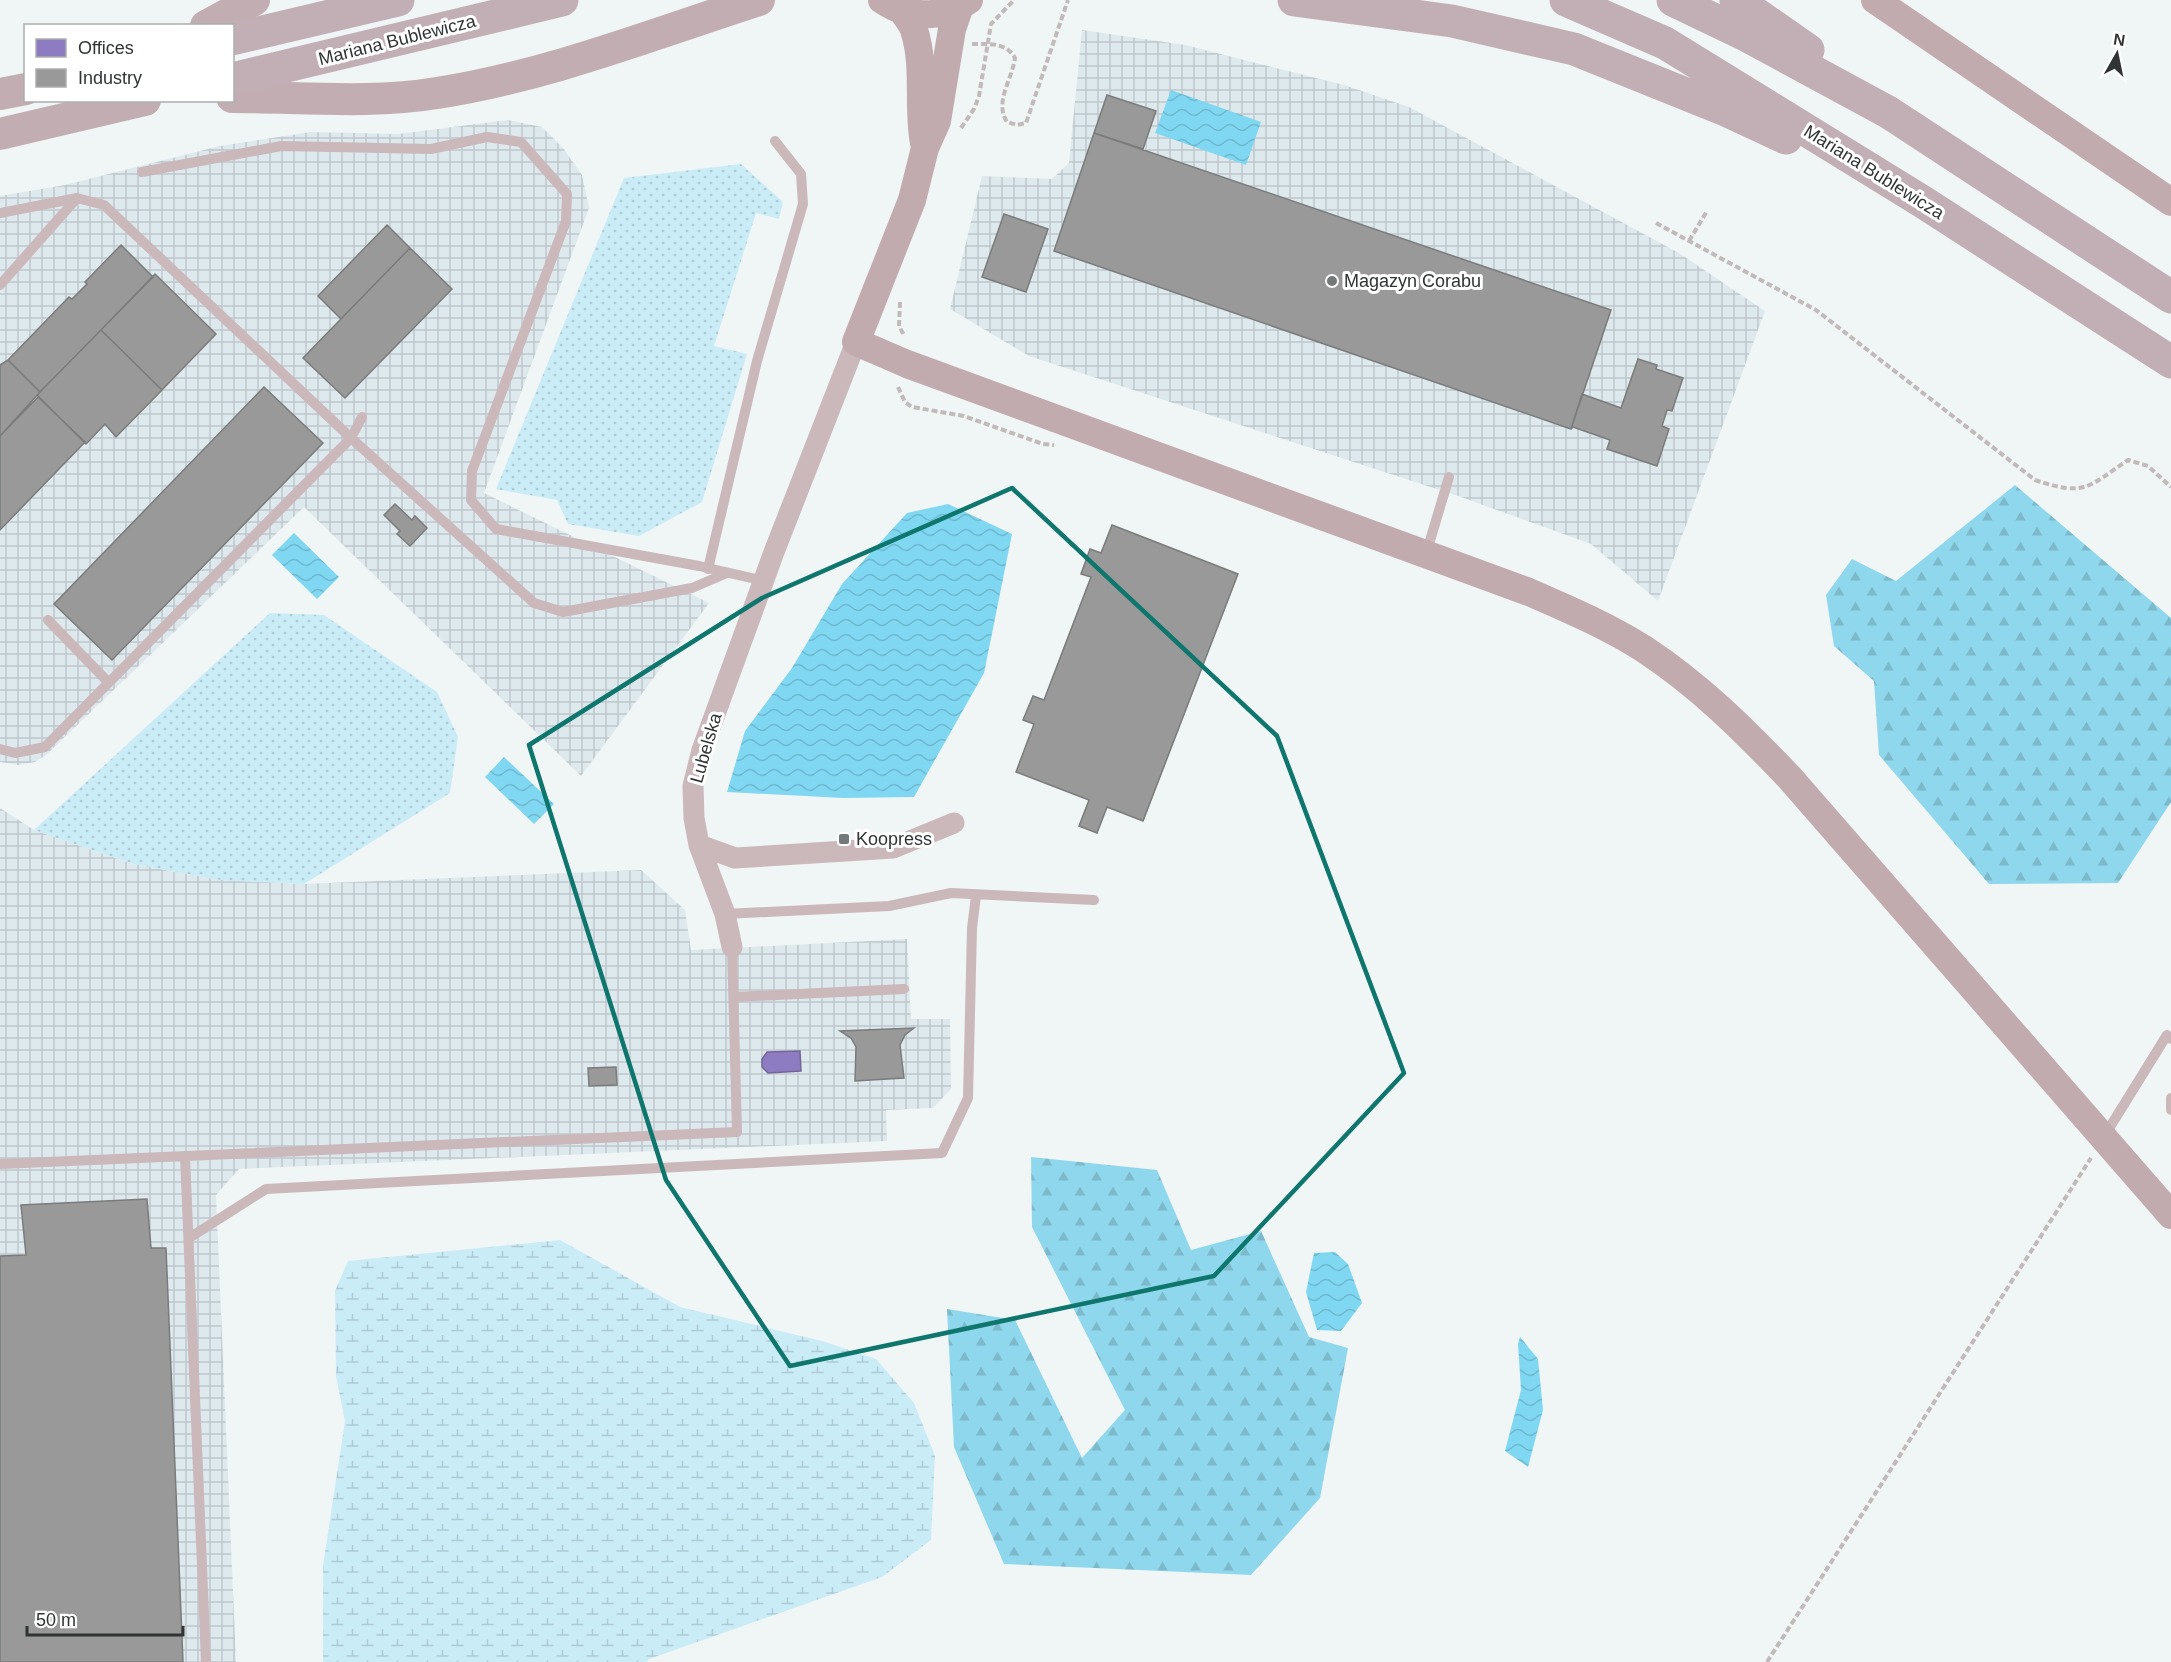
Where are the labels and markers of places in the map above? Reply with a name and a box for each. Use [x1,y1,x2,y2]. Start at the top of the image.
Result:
place label: Magazyn Corabu [1344,271,1481,291]
marker: Magazyn Corabu [1325,274,1339,288]
place label: Koopress [856,829,932,849]
marker: Koopress [837,832,851,846]

